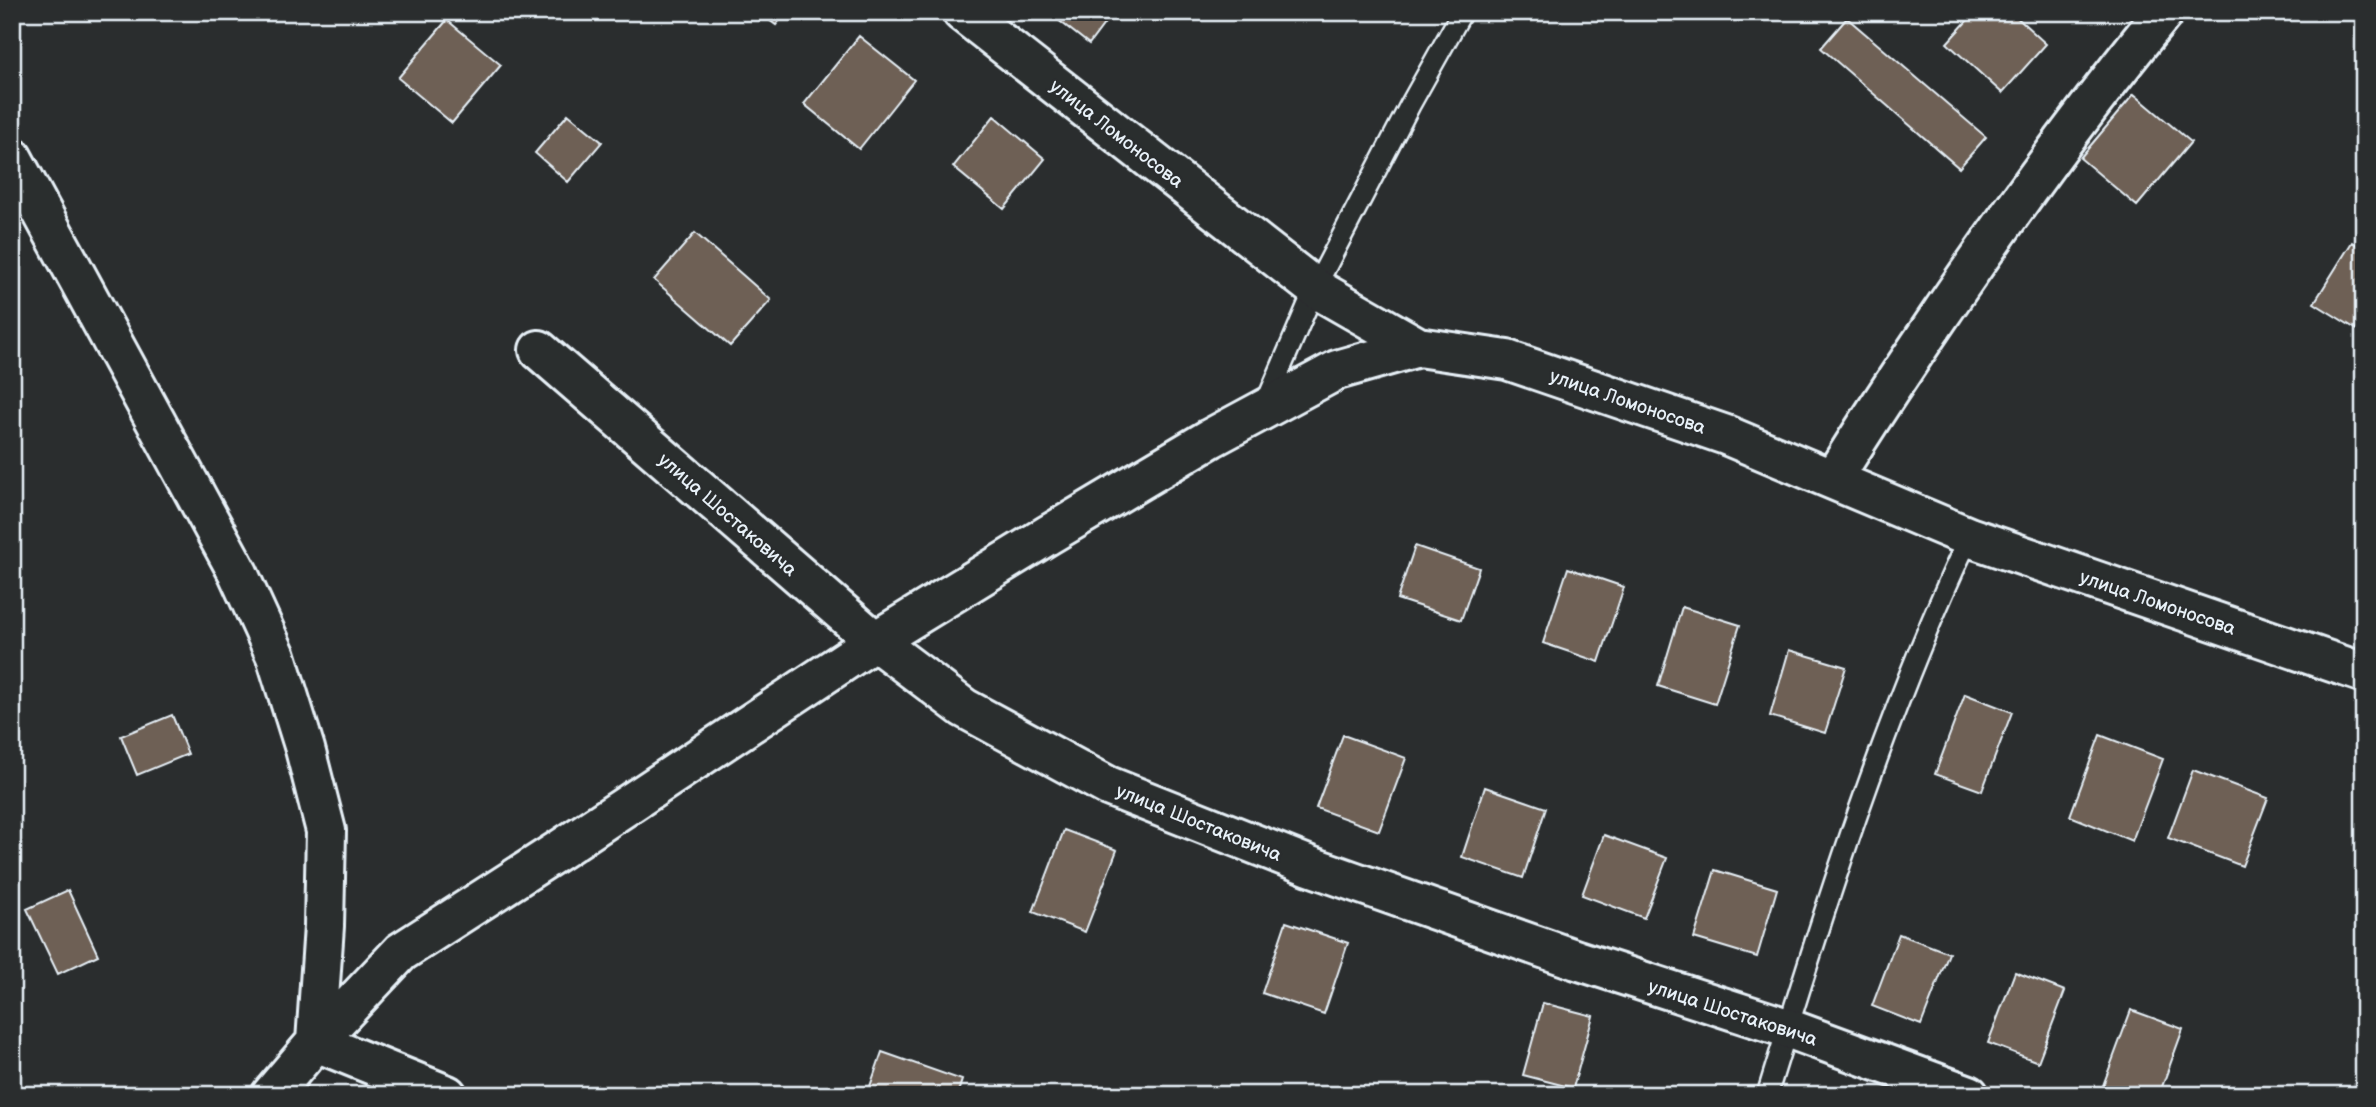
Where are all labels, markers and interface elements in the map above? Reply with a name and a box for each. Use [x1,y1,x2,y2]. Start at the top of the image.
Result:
street label: улица Ломоносова [1045,75,1187,193]
street label: улица Ломоносова [1547,365,1708,440]
street label: улица Шостаковича [653,449,801,582]
street label: улица Ломоносова [2077,566,2238,641]
street label: улица Шостаковича [1112,780,1284,867]
street label: улица Шостаковича [1645,975,1820,1052]

